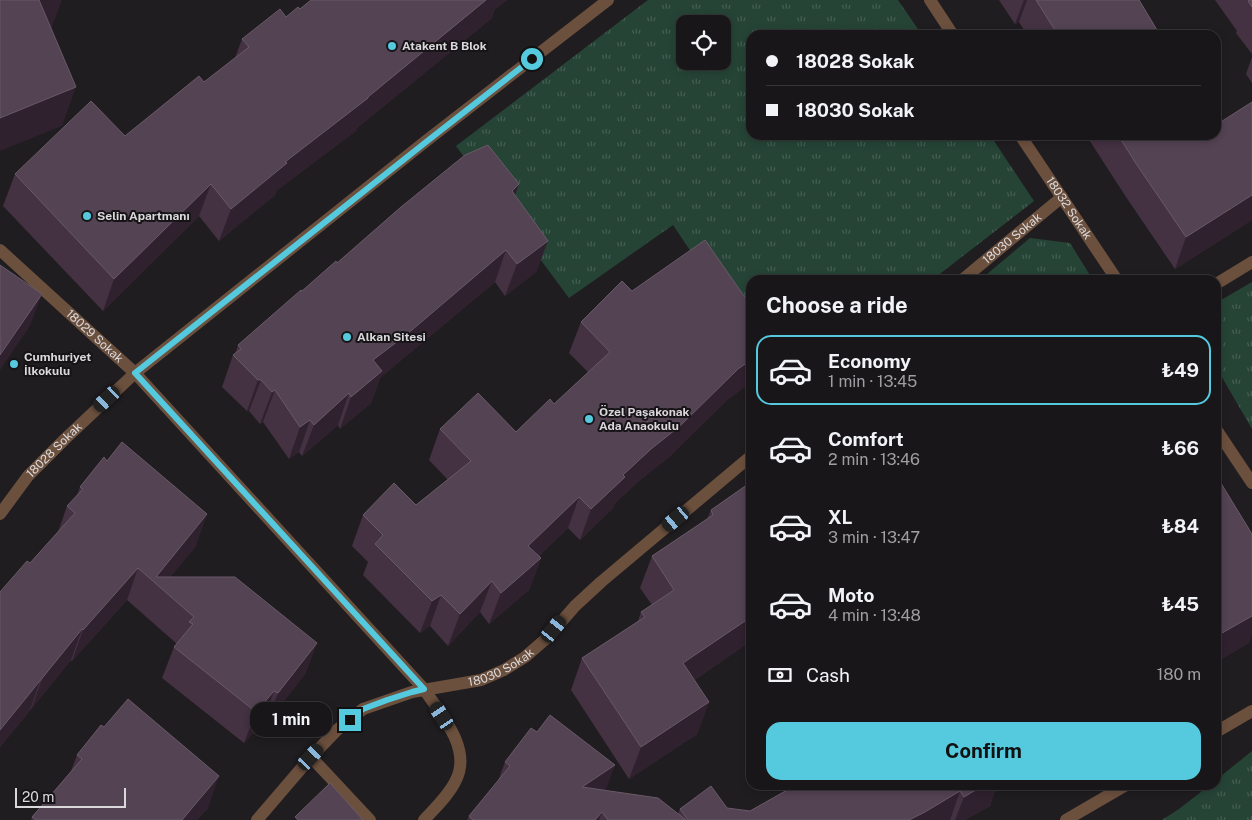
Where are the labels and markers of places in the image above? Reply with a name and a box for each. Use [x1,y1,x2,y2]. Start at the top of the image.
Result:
place label: Atakent B Blok [402,39,487,53]
marker: Atakent B Blok [386,40,398,52]
place label: Selin Apartmanı [97,209,190,223]
marker: Selin Apartmanı [81,210,93,222]
place label: Alkan Sitesi [357,330,426,344]
marker: Alkan Sitesi [341,331,353,343]
place label: Cumhuriyet İlkokulu [24,350,91,378]
marker: Cumhuriyet İlkokulu [8,358,20,370]
place label: Özel Paşakonak Ada Anaokulu [599,404,690,433]
marker: Özel Paşakonak Ada Anaokulu [583,413,595,425]

